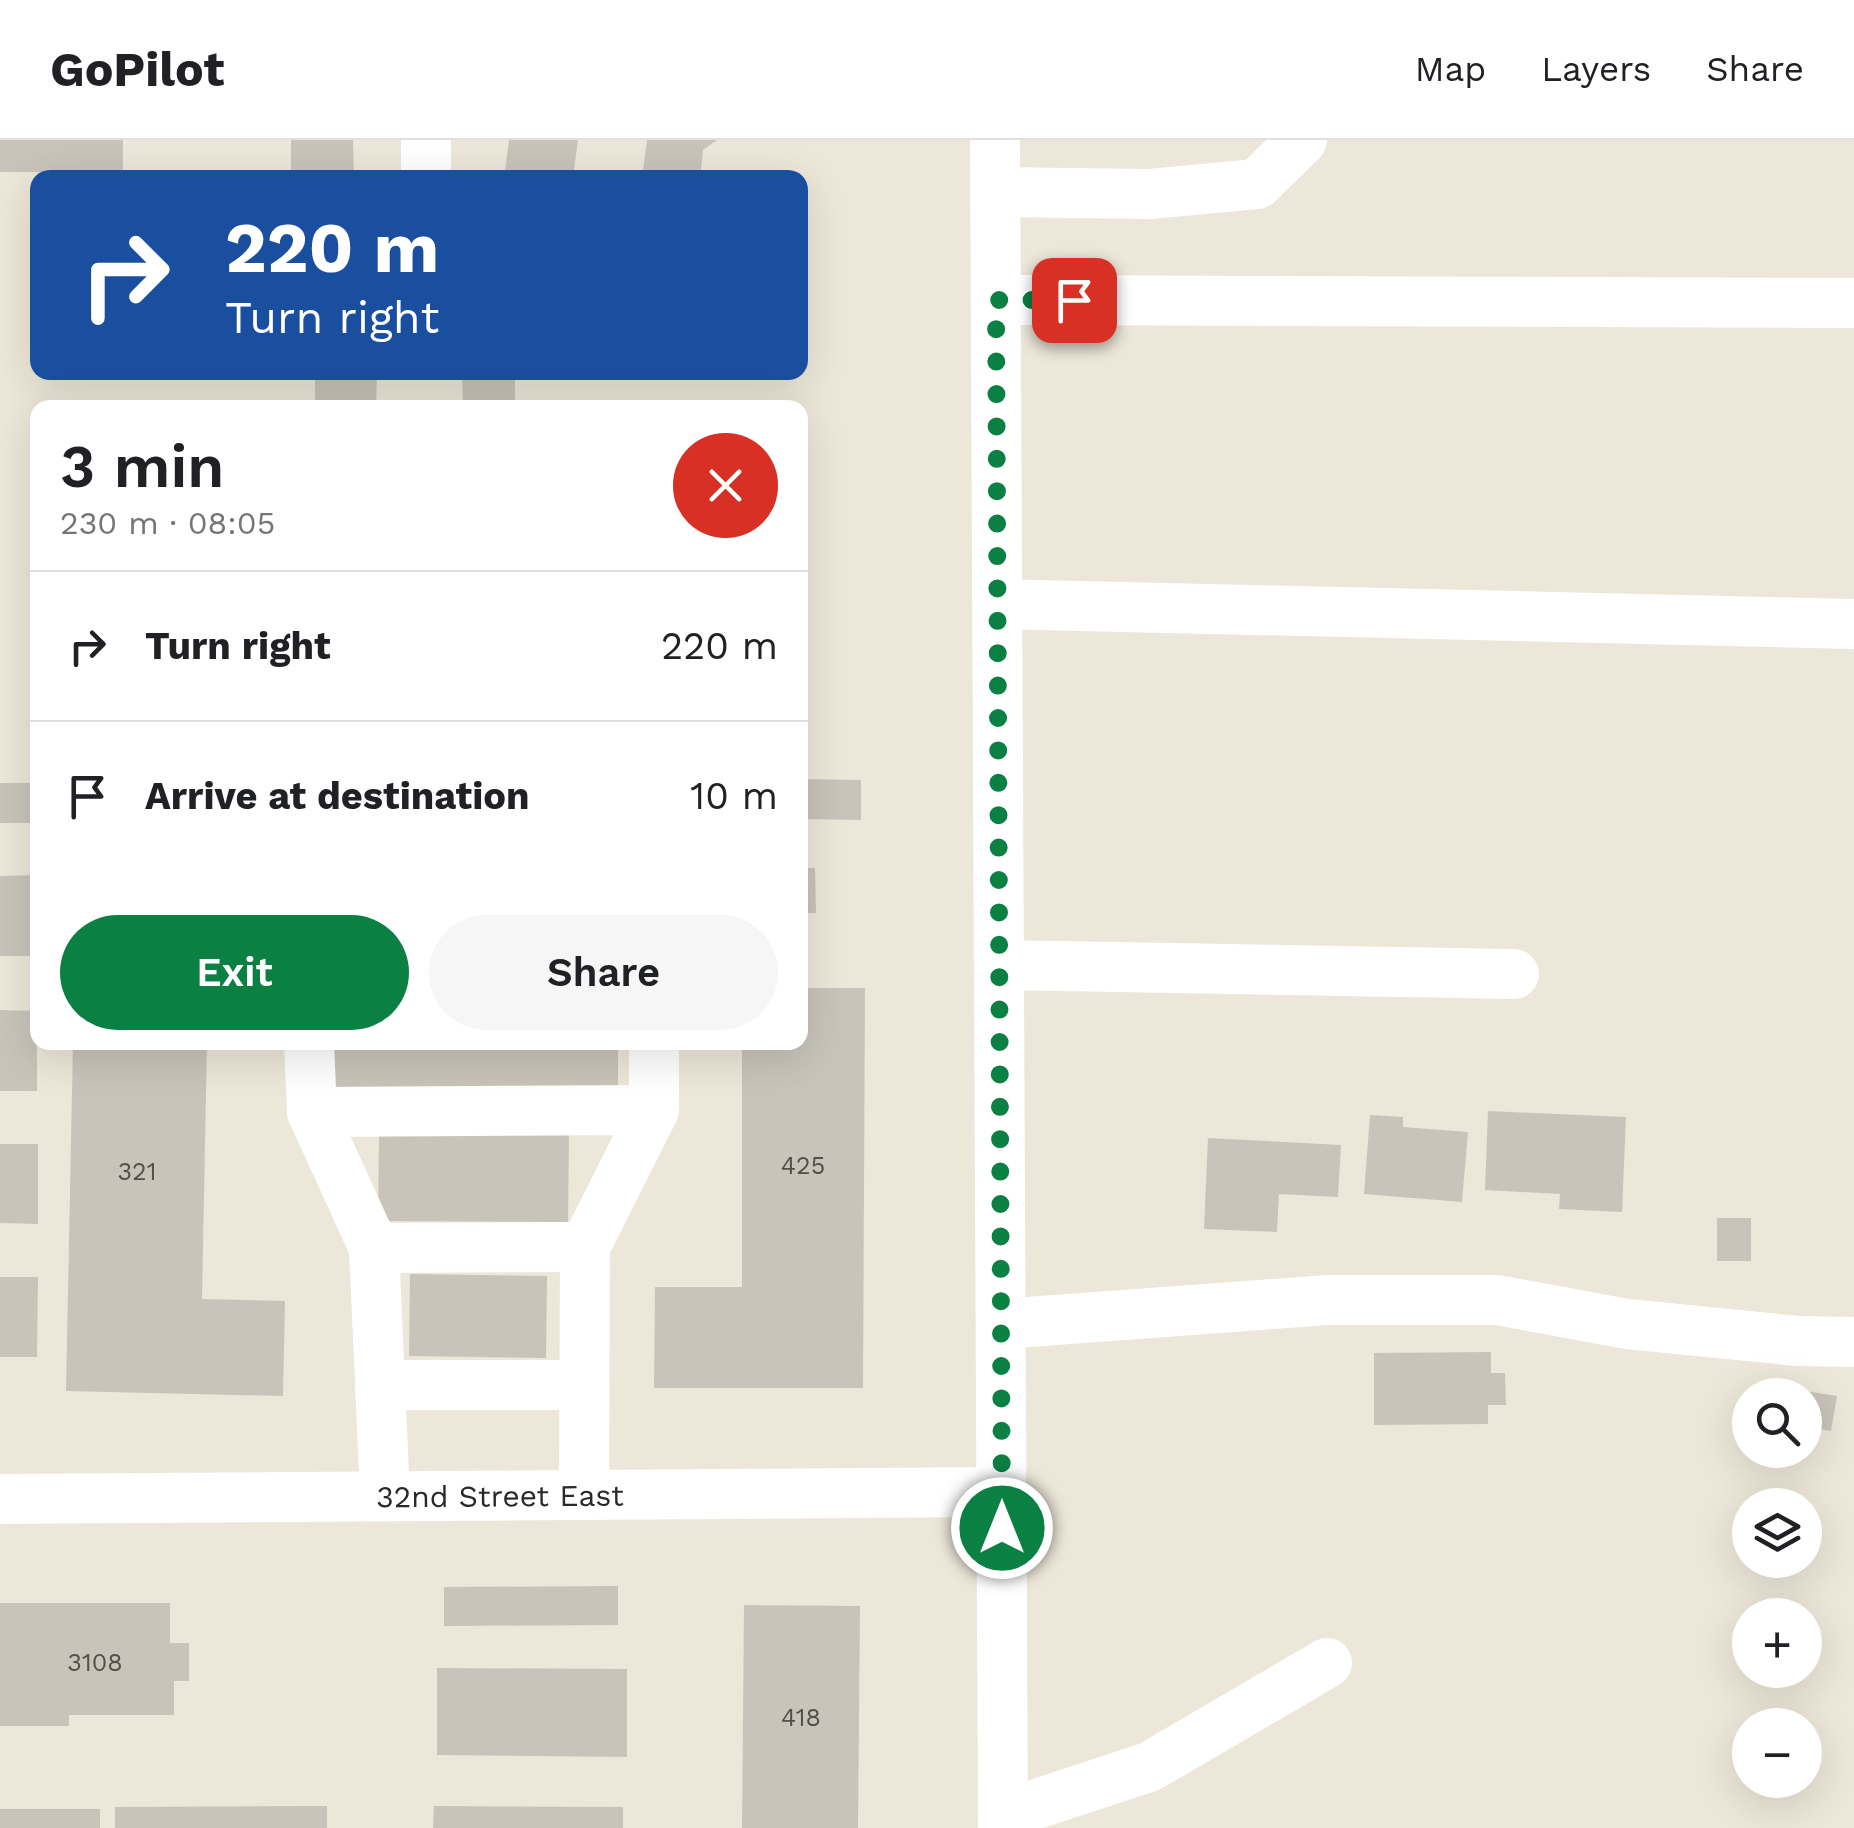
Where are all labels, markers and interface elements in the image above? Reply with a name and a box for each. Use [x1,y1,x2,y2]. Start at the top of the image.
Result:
text: GoPilot [50,41,225,98]
text: Map [1415,48,1486,90]
text: Layers [1541,48,1651,90]
text: Share [1706,48,1804,90]
text: 220 m [225,207,439,289]
icon: right [60,210,190,340]
pin [1032,258,1117,343]
icon: arrive [1047,273,1102,328]
text: Turn right [225,291,439,344]
text: 3 min [60,431,224,502]
button: close [673,433,778,538]
text: 230 m · 08:05 [60,504,275,542]
icon: right [60,619,115,674]
text: Turn right [145,624,331,668]
text: 220 m [661,624,778,668]
icon: arrive [60,769,115,824]
text: Arrive at destination [145,774,530,818]
text: 10 m [690,774,778,818]
button: Exit [60,915,409,1030]
button: Share [429,915,778,1030]
house number: 425 [781,1151,825,1180]
house number: 321 [118,1157,156,1186]
map controls [1732,1378,1822,1798]
button: search [1732,1378,1822,1468]
position arrow [950,1476,1054,1580]
street label: 32nd Street East [376,1477,624,1514]
button: layers [1732,1488,1822,1578]
button: + [1732,1598,1822,1688]
house number: 3108 [67,1648,123,1677]
house number: 418 [781,1703,821,1732]
button: − [1732,1708,1822,1798]

